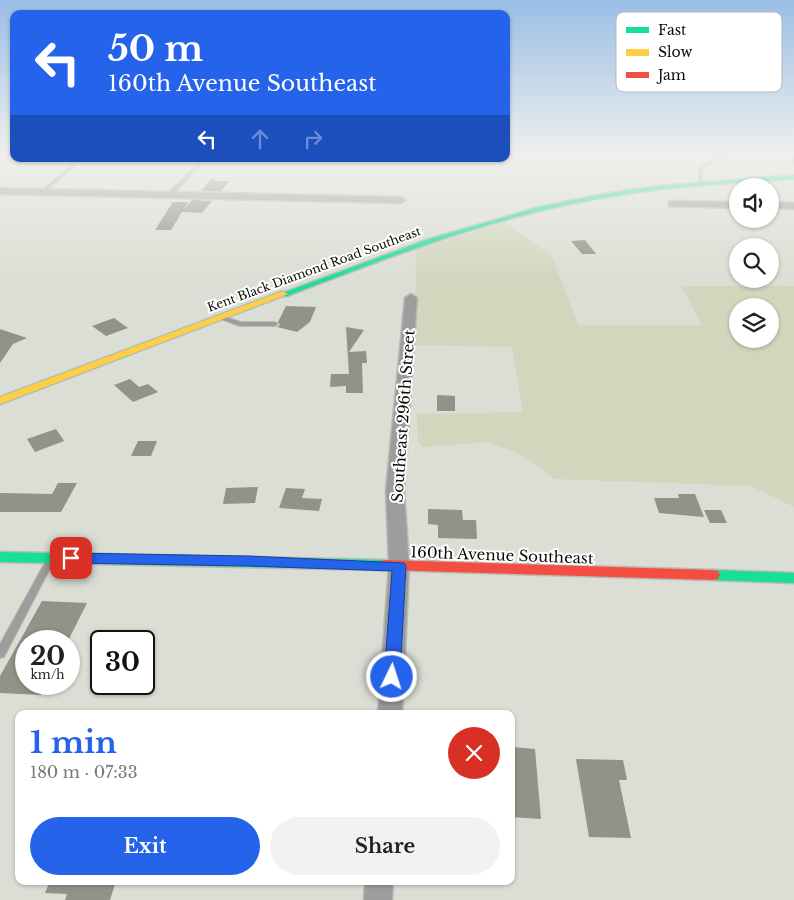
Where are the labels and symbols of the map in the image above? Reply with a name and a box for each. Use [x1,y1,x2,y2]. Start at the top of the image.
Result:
legend [616,12,782,92]
text: Fast [658,21,687,39]
text: Slow [658,43,692,61]
text: Jam [656,66,686,84]
street label: Kent Black Diamond Road Southeast [205,223,423,315]
street label: Southeast 296th Street [387,329,419,503]
pin [50,537,92,579]
street label: 160th Avenue Southeast [410,542,594,568]
speed limit sign: 30 [90,630,155,695]
position arrow [365,650,417,702]

